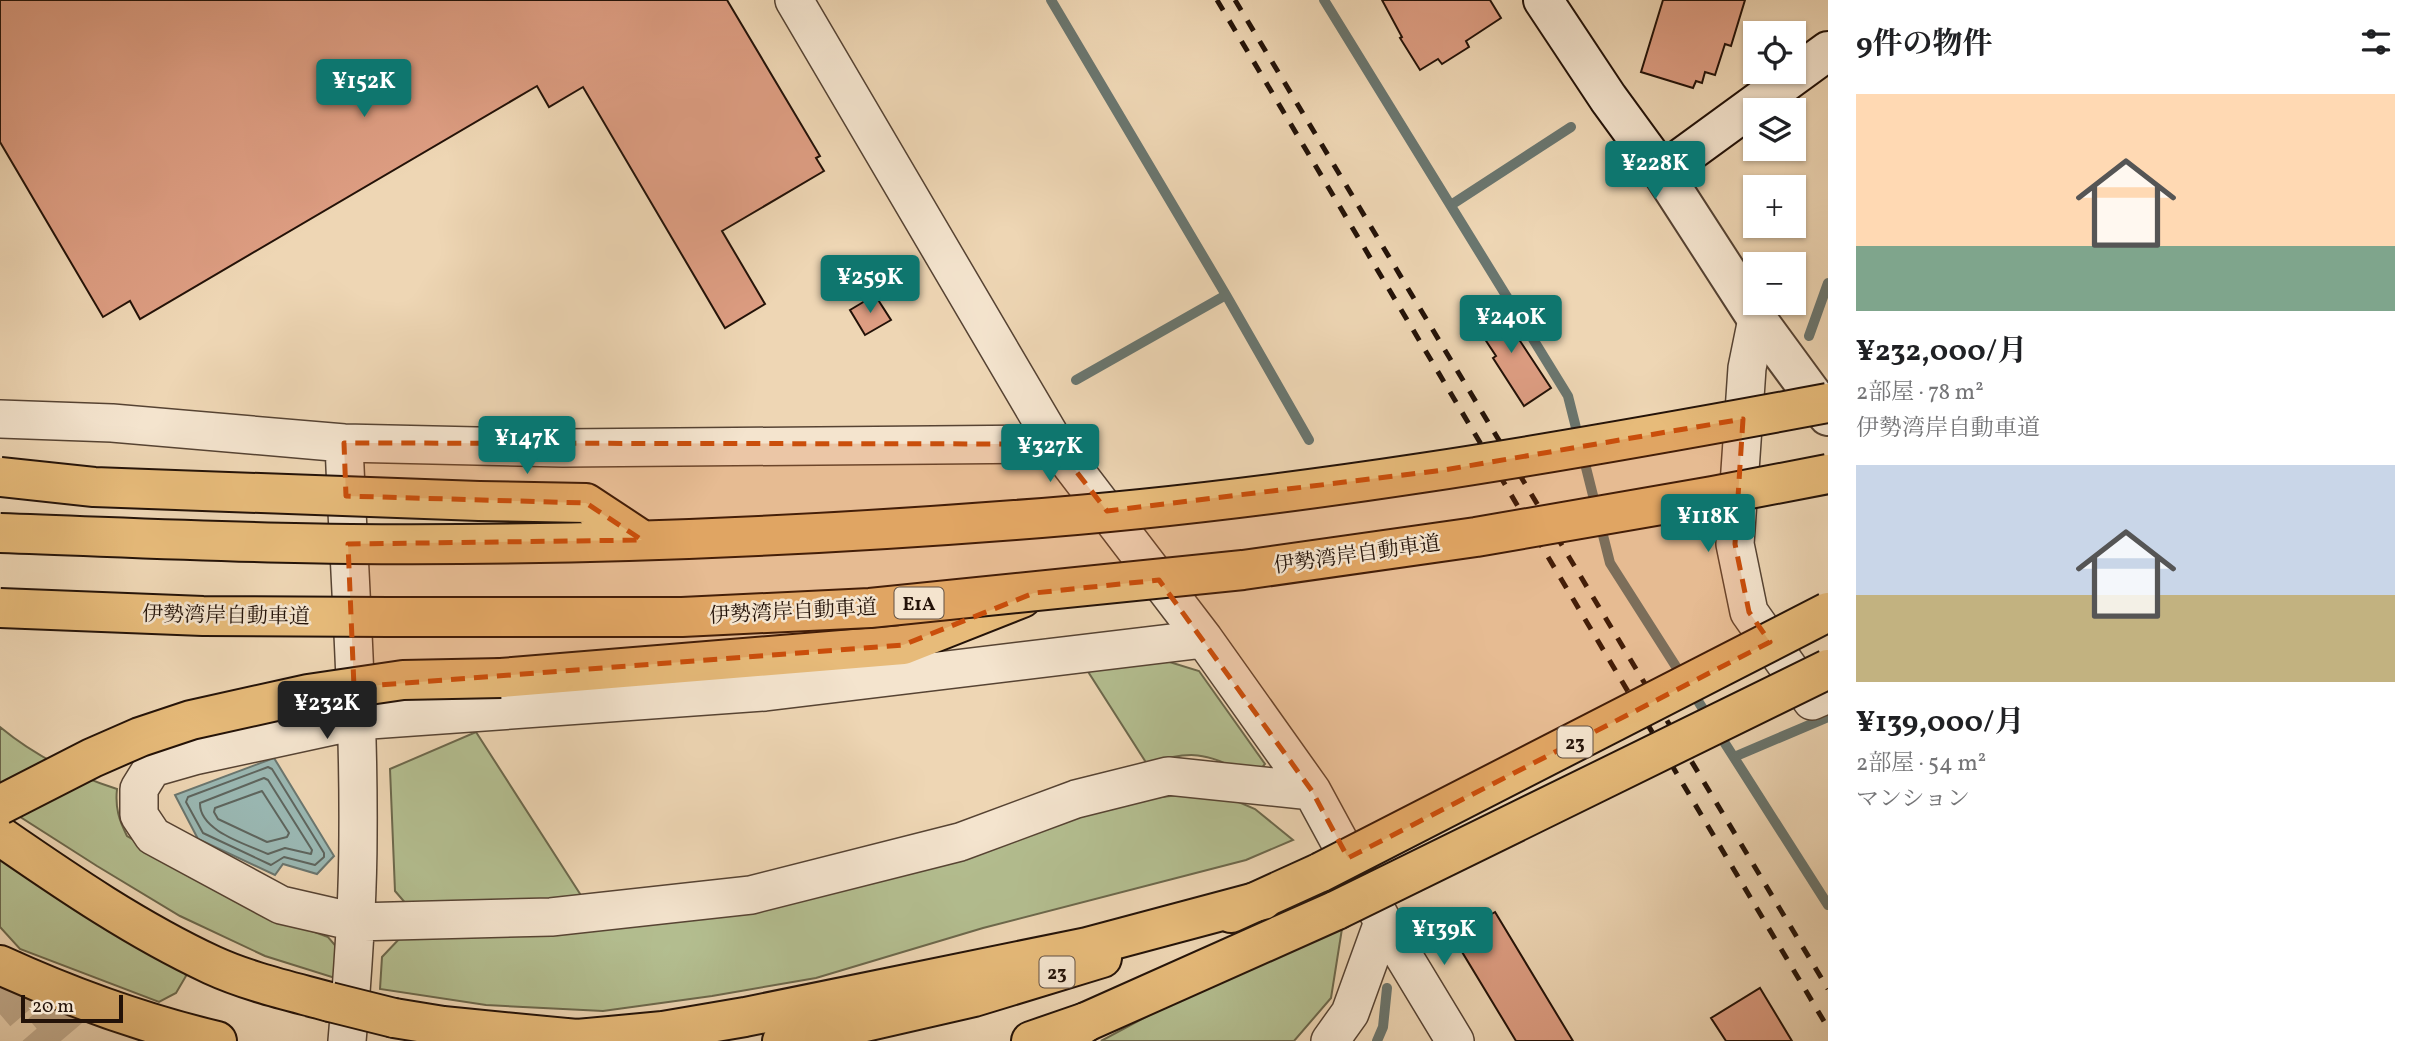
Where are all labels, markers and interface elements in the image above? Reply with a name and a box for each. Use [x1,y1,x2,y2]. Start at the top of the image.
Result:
map controls [1743,21,1806,315]
button: locate [1743,21,1806,84]
icon: filters [2357,23,2395,61]
text: 9件の物件 [1856,24,1993,66]
pin: ¥152K [315,60,413,119]
text: ¥152K [332,66,396,98]
button: layers [1743,98,1806,161]
icon: home [2063,140,2189,266]
pin: ¥228K [1606,142,1704,201]
text: ¥228K [1621,148,1689,180]
button: + [1743,175,1806,238]
button: − [1743,252,1806,315]
pin: ¥259K [821,256,919,315]
text: ¥259K [837,262,903,294]
pin: ¥240K [1462,296,1560,355]
text: ¥240K [1476,302,1546,334]
text: ¥232,000/月 [1856,331,2027,373]
text: 2部屋 · 78 m² [1856,377,1984,409]
text: 伊勢湾岸自動車道 [1856,413,2040,445]
pin: ¥147K [478,416,576,476]
text: ¥147K [494,423,560,455]
pin: ¥327K [1001,424,1099,484]
text: ¥327K [1017,431,1083,463]
pin: ¥118K [1659,494,1757,554]
text: ¥118K [1677,501,1739,533]
icon: home [2063,511,2189,637]
street label: 伊勢湾岸自動車道 [1272,529,1442,582]
road number: E1A [894,588,944,618]
street label: 伊勢湾岸自動車道 [708,594,878,631]
street label: 伊勢湾岸自動車道 [142,601,310,632]
pin: ¥232K [278,682,376,741]
text: ¥232K [294,688,360,720]
text: ¥139,000/月 [1856,702,2025,744]
road number: 23 [1558,726,1592,758]
text: 2部屋 · 54 m² [1856,748,1986,780]
text: マンション [1856,784,1970,816]
pin: ¥139K [1395,908,1493,967]
text: ¥139K [1412,914,1476,946]
road number: 23 [1040,956,1074,988]
scale bar [21,992,122,1024]
text: 20 m [32,994,74,1020]

